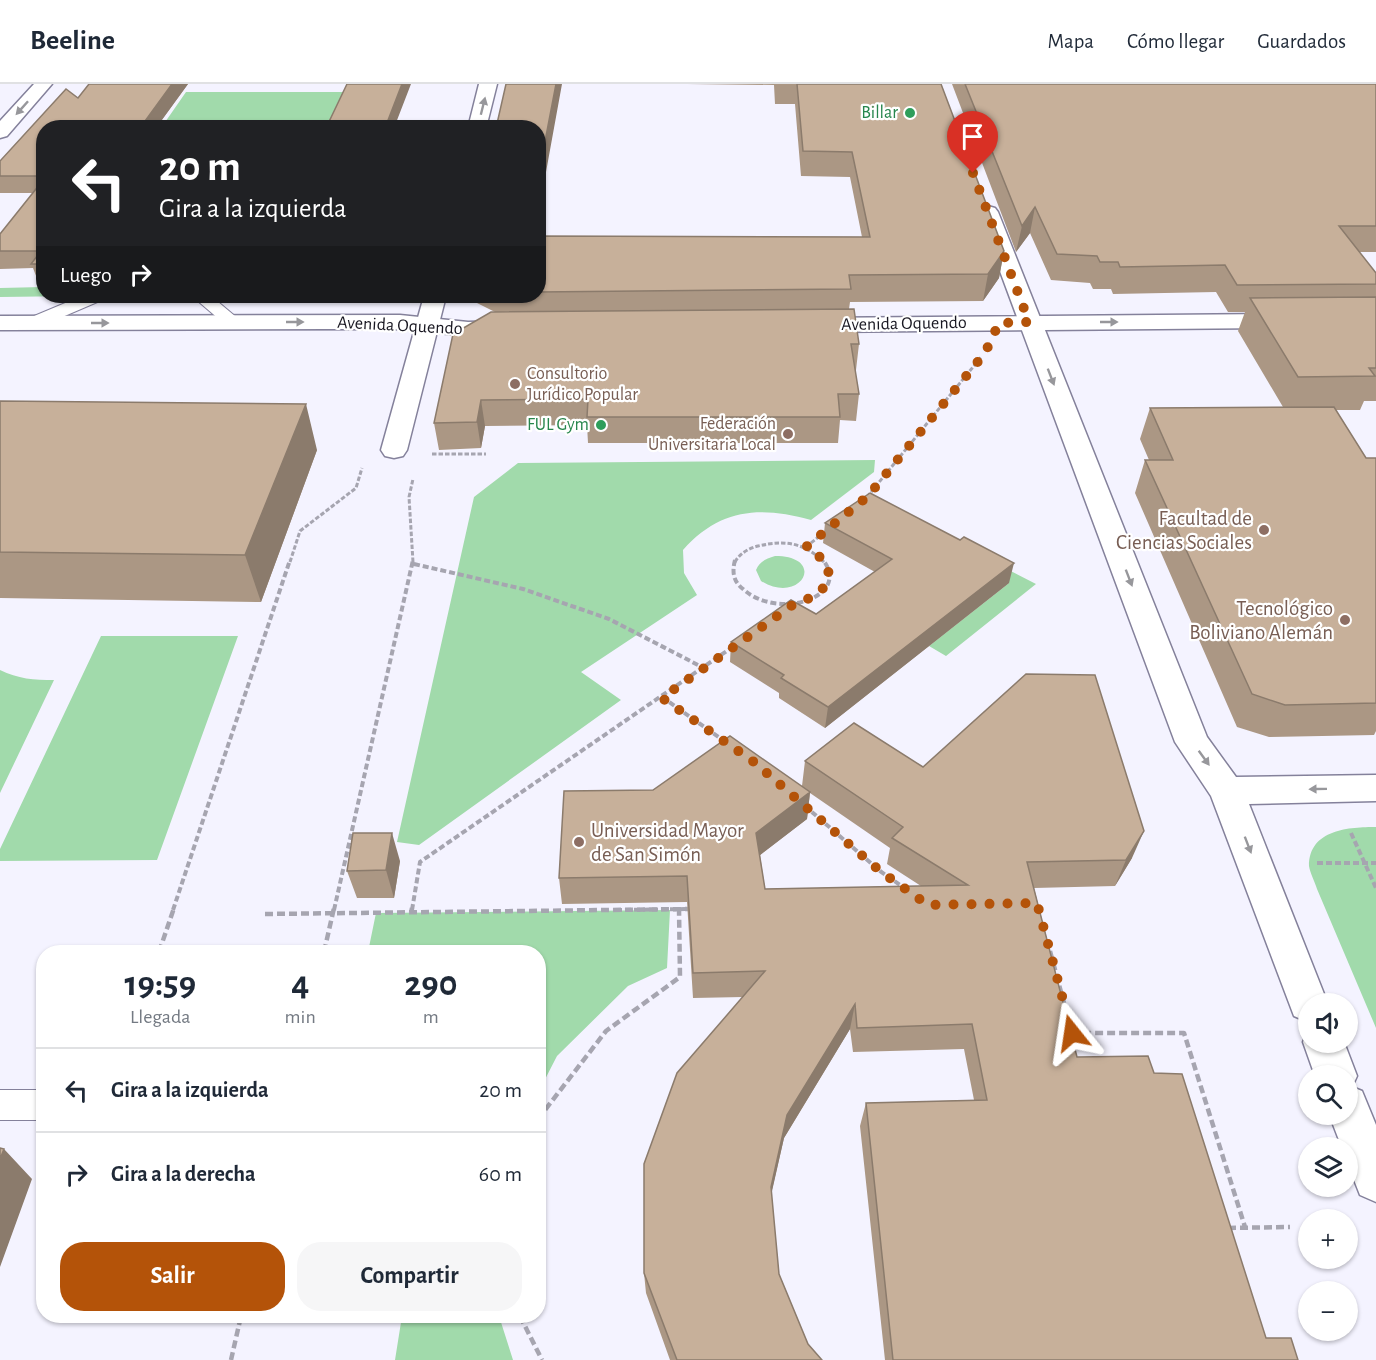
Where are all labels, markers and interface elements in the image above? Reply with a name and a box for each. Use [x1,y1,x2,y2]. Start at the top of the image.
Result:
text: Beeline [30,27,115,55]
text: Mapa [1048,31,1094,52]
text: Cómo llegar [1127,31,1224,52]
text: Guardados [1257,31,1346,52]
one-way arrow [478,97,488,115]
one-way arrow [16,100,29,115]
place label: Billar [861,104,898,122]
marker: Billar [903,106,917,120]
pin [947,111,998,173]
icon: arrive [956,120,989,153]
icon: left [60,144,138,222]
text: 20 m [159,146,241,188]
text: Gira a la izquierda [159,195,347,222]
icon: right [124,258,157,291]
text: Luego [60,264,112,286]
street label: Avenida Oquendo [337,314,463,338]
street label: Avenida Oquendo [841,314,967,334]
one-way arrow [286,317,305,327]
one-way arrow [1099,317,1118,327]
one-way arrow [91,318,110,328]
place label: Consultorio Jurídico Popular [527,365,638,404]
one-way arrow [1047,368,1056,386]
marker: Consultorio Jurídico Popular [508,377,522,391]
place label: Federación Universitaria Local [648,415,776,454]
place label: FUL Gym [527,416,589,434]
marker: FUL Gym [594,418,608,432]
marker: Federación Universitaria Local [781,427,795,441]
place label: Facultad de Ciencias Sociales [1116,508,1252,553]
marker: Facultad de Ciencias Sociales [1257,523,1271,537]
one-way arrow [1125,569,1134,587]
place label: Tecnológico Boliviano Alemán [1189,598,1333,643]
marker: Tecnológico Boliviano Alemán [1338,613,1352,627]
one-way arrow [1197,750,1209,765]
one-way arrow [1308,784,1327,794]
place label: Universidad Mayor de San Simón [591,820,744,865]
marker: Universidad Mayor de San Simón [572,835,586,849]
one-way arrow [1244,836,1253,854]
text: 19:59 [125,966,196,1002]
text: 4 [291,966,309,1002]
text: 290 [404,966,457,1002]
map controls [1298,993,1358,1341]
button: sound [1298,993,1358,1053]
position arrow [1040,1001,1104,1065]
text: Llegada [130,1007,191,1027]
text: min [285,1007,316,1027]
text: m [423,1007,439,1027]
button: search [1298,1065,1358,1125]
icon: left [60,1074,93,1107]
text: Gira a la izquierda [111,1079,269,1101]
text: 20 m [479,1079,522,1101]
button: layers [1298,1137,1358,1197]
icon: right [60,1158,93,1191]
text: Gira a la derecha [111,1163,256,1185]
text: 60 m [479,1163,522,1185]
button: + [1298,1209,1358,1269]
button: Salir [60,1242,285,1311]
button: Compartir [297,1242,522,1311]
button: − [1298,1281,1358,1341]

